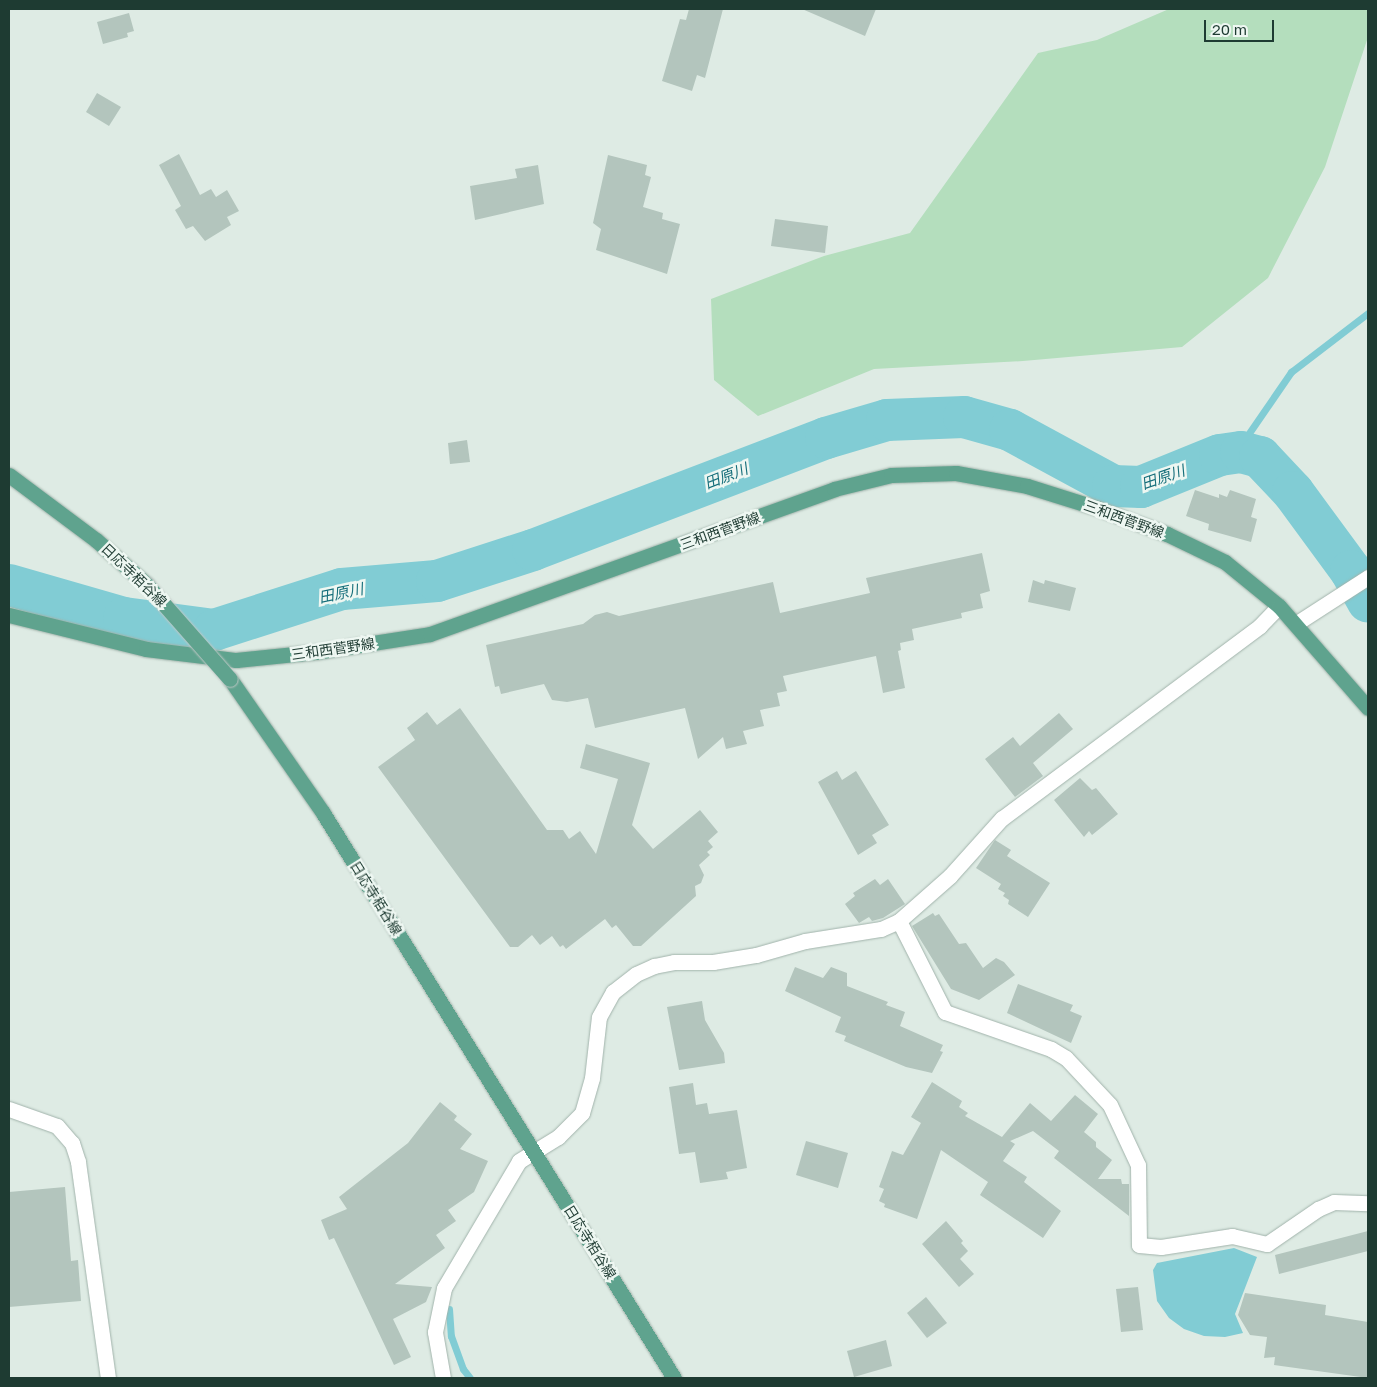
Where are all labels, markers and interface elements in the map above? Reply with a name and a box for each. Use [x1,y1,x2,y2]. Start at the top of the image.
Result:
scale bar [1207,10,1277,42]
text: 20 m [1212,20,1247,38]
water label: 田原川 [702,460,750,492]
water label: 田原川 [1139,461,1187,493]
street label: 三和西菅野線 [1082,497,1166,541]
street label: 三和西菅野線 [678,509,762,553]
street label: 日応寺栢谷線 [98,540,170,610]
water label: 田原川 [317,580,365,606]
street label: 三和西菅野線 [290,635,376,663]
street label: 日応寺栢谷線 [347,858,405,938]
street label: 日応寺栢谷線 [561,1202,619,1282]

